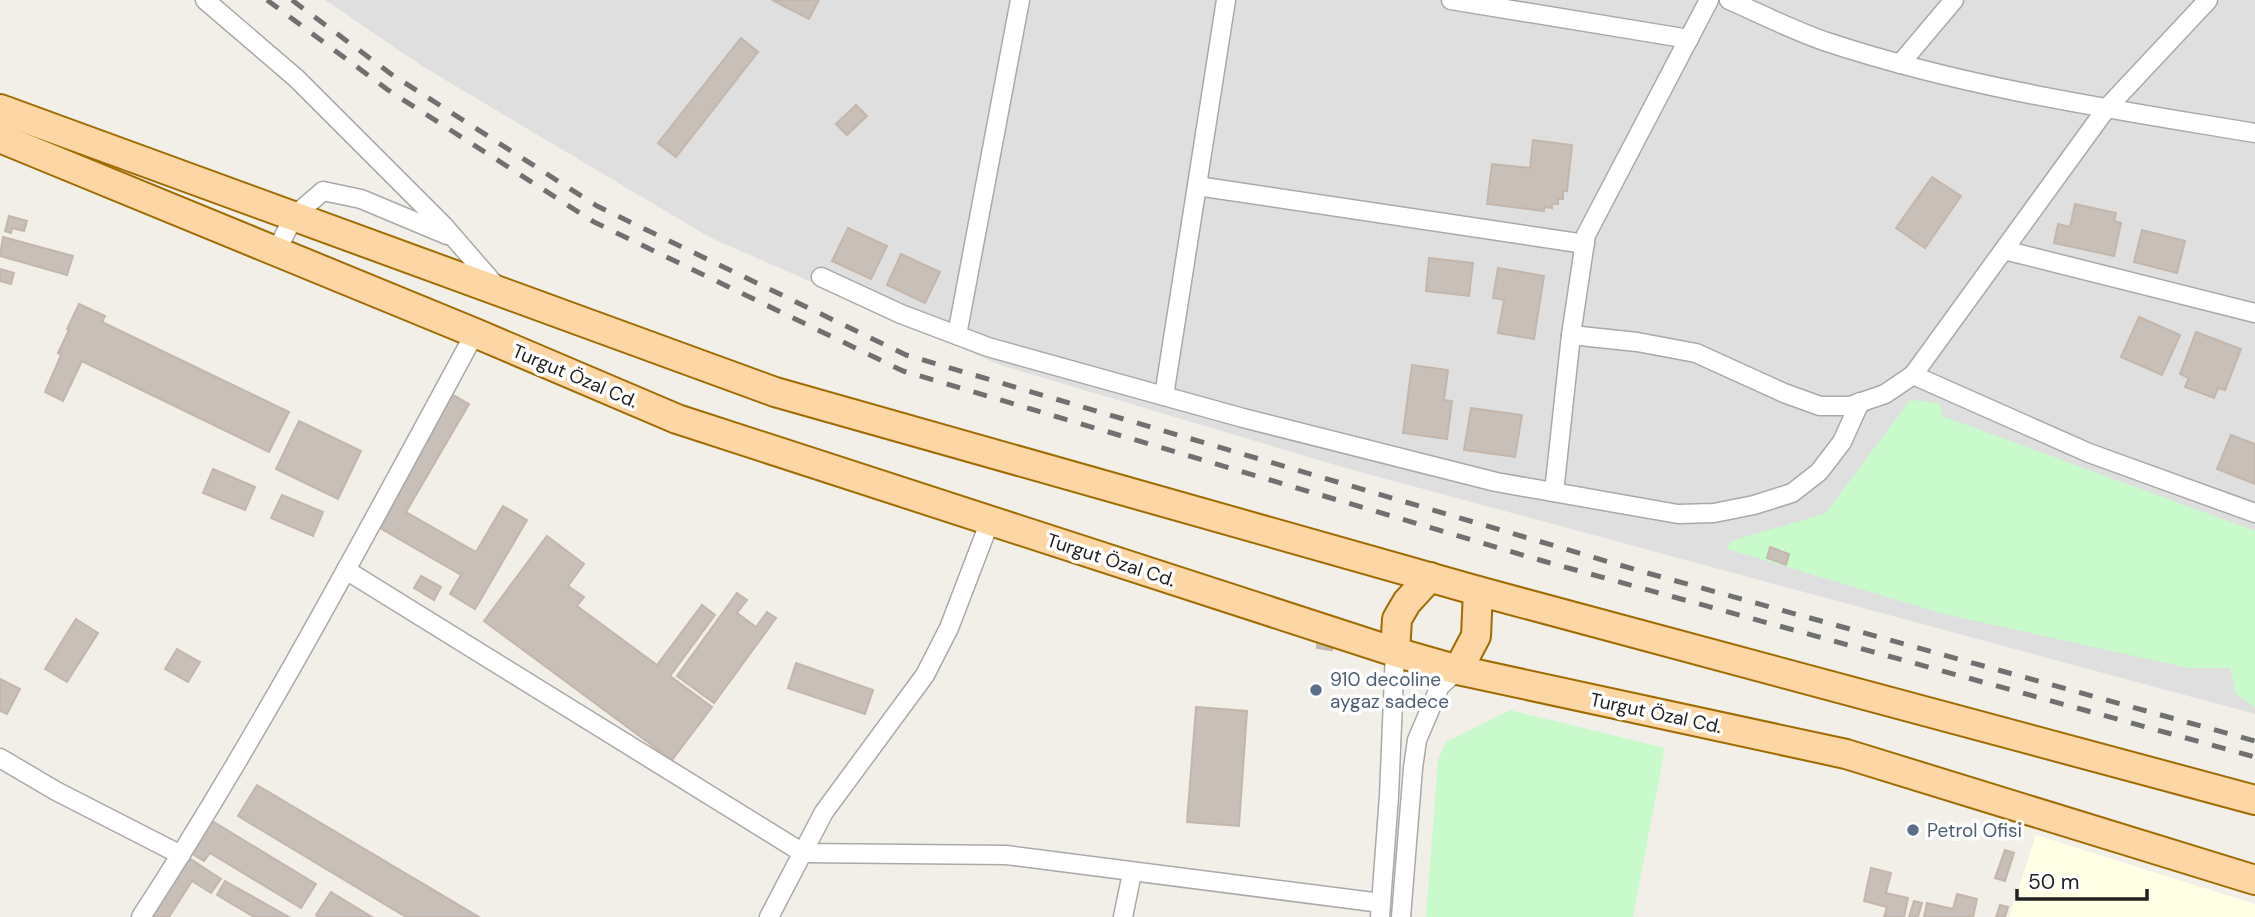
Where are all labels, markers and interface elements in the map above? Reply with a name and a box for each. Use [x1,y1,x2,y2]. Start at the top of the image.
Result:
street label: Turgut Özal Cd. [509,338,641,414]
street label: Turgut Özal Cd. [1044,527,1178,593]
place label: 910 decoline aygaz sadece [1330,667,1449,714]
marker: 910 decoline aygaz sadece [1308,682,1324,698]
street label: Turgut Özal Cd. [1588,687,1724,739]
place label: Petrol Ofisi [1927,818,2022,843]
marker: Petrol Ofisi [1905,822,1921,838]
scale bar [2017,858,2146,902]
text: 50 m [2028,868,2079,896]

